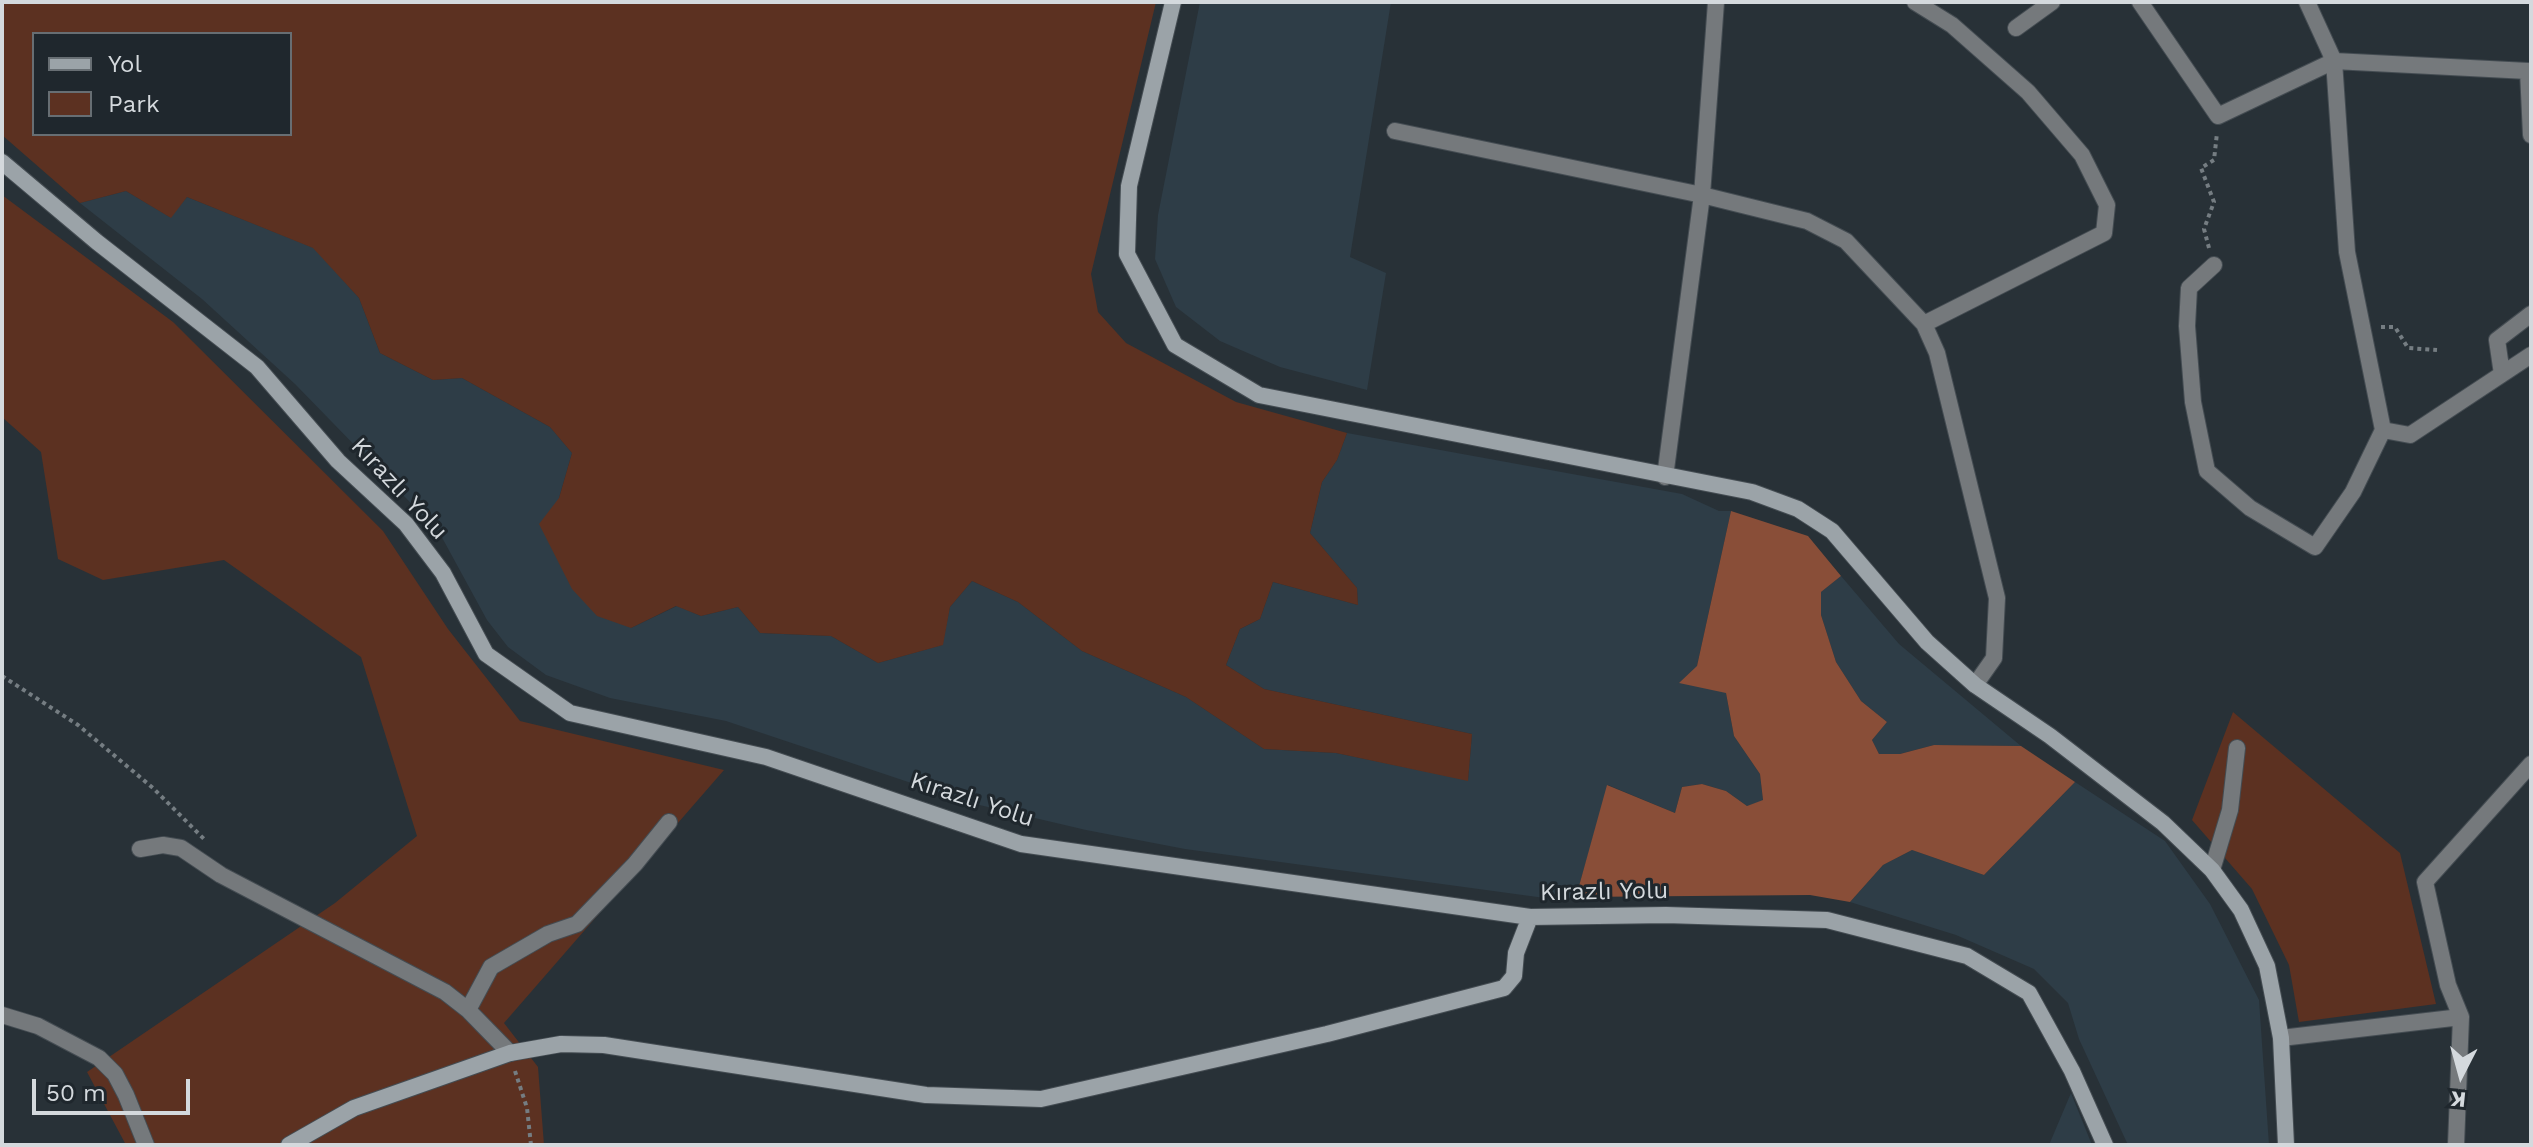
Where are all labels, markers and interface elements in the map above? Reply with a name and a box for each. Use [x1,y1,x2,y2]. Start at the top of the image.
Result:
legend [32,32,292,136]
text: Yol [108,50,142,78]
text: Park [108,90,160,118]
street label: Kırazlı Yolu [345,432,453,546]
street label: Kırazlı Yolu [906,766,1038,834]
street label: Kırazlı Yolu [1540,876,1668,908]
north arrow [2421,1035,2501,1115]
scale bar [36,1063,194,1113]
text: 50 m [46,1079,106,1107]
text: K [2450,1086,2467,1113]

